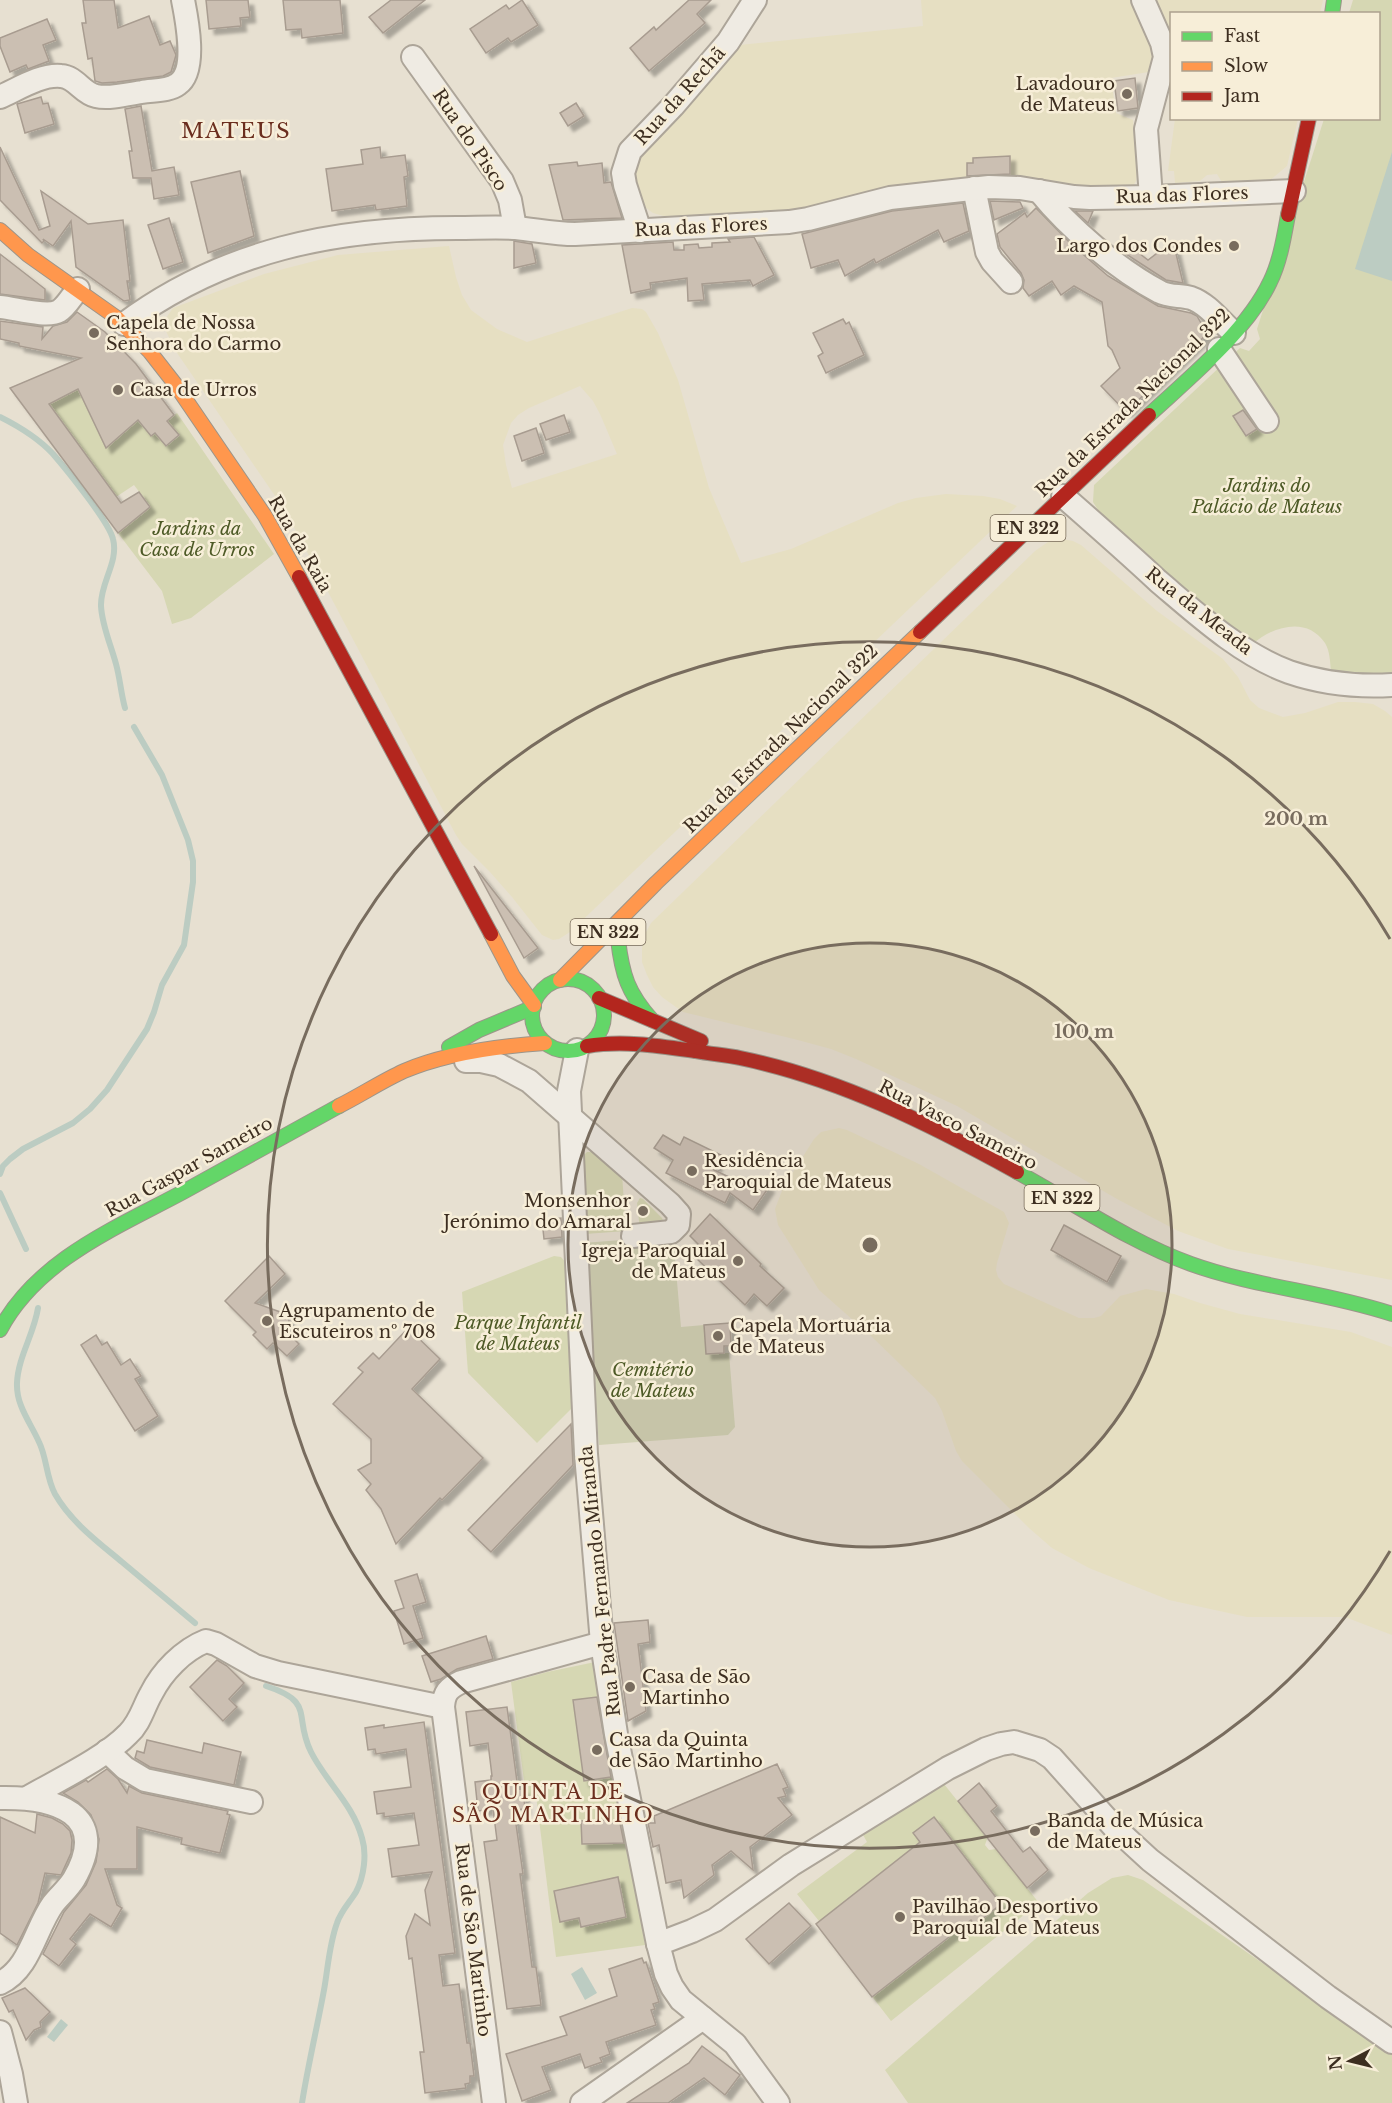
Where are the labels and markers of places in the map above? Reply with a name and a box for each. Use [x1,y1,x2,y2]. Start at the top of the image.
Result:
place label: Lavadouro de Mateus [1015,73,1115,116]
marker: Lavadouro de Mateus [1120,87,1134,101]
place label: Largo dos Condes [1056,235,1222,257]
marker: Largo dos Condes [1227,239,1241,253]
place label: Capela de Nossa Senhora do Carmo [106,312,281,355]
marker: Capela de Nossa Senhora do Carmo [87,326,101,340]
place label: Casa de Urros [130,379,257,401]
marker: Casa de Urros [111,383,125,397]
place label: Residência Paroquial de Mateus [704,1150,892,1193]
marker: Residência Paroquial de Mateus [685,1164,699,1178]
place label: Monsenhor Jerónimo do Amaral [441,1190,631,1233]
marker: Monsenhor Jerónimo do Amaral [636,1204,650,1218]
centre of rings [860,1235,880,1255]
place label: Igreja Paroquial de Mateus [581,1240,726,1283]
marker: Igreja Paroquial de Mateus [731,1254,745,1268]
place label: Agrupamento de Escuteiros nº 708 [278,1300,436,1343]
marker: Agrupamento de Escuteiros nº 708 [260,1314,274,1328]
place label: Capela Mortuária de Mateus [730,1315,891,1358]
marker: Capela Mortuária de Mateus [711,1329,725,1343]
place label: Casa de São Martinho [642,1666,751,1709]
marker: Casa de São Martinho [623,1680,637,1694]
place label: Casa da Quinta de São Martinho [609,1729,763,1772]
marker: Casa da Quinta de São Martinho [590,1743,604,1757]
place label: Banda de Música de Mateus [1047,1810,1203,1853]
marker: Banda de Música de Mateus [1028,1824,1042,1838]
place label: Pavilhão Desportivo Paroquial de Mateus [912,1896,1100,1939]
marker: Pavilhão Desportivo Paroquial de Mateus [893,1910,907,1924]

